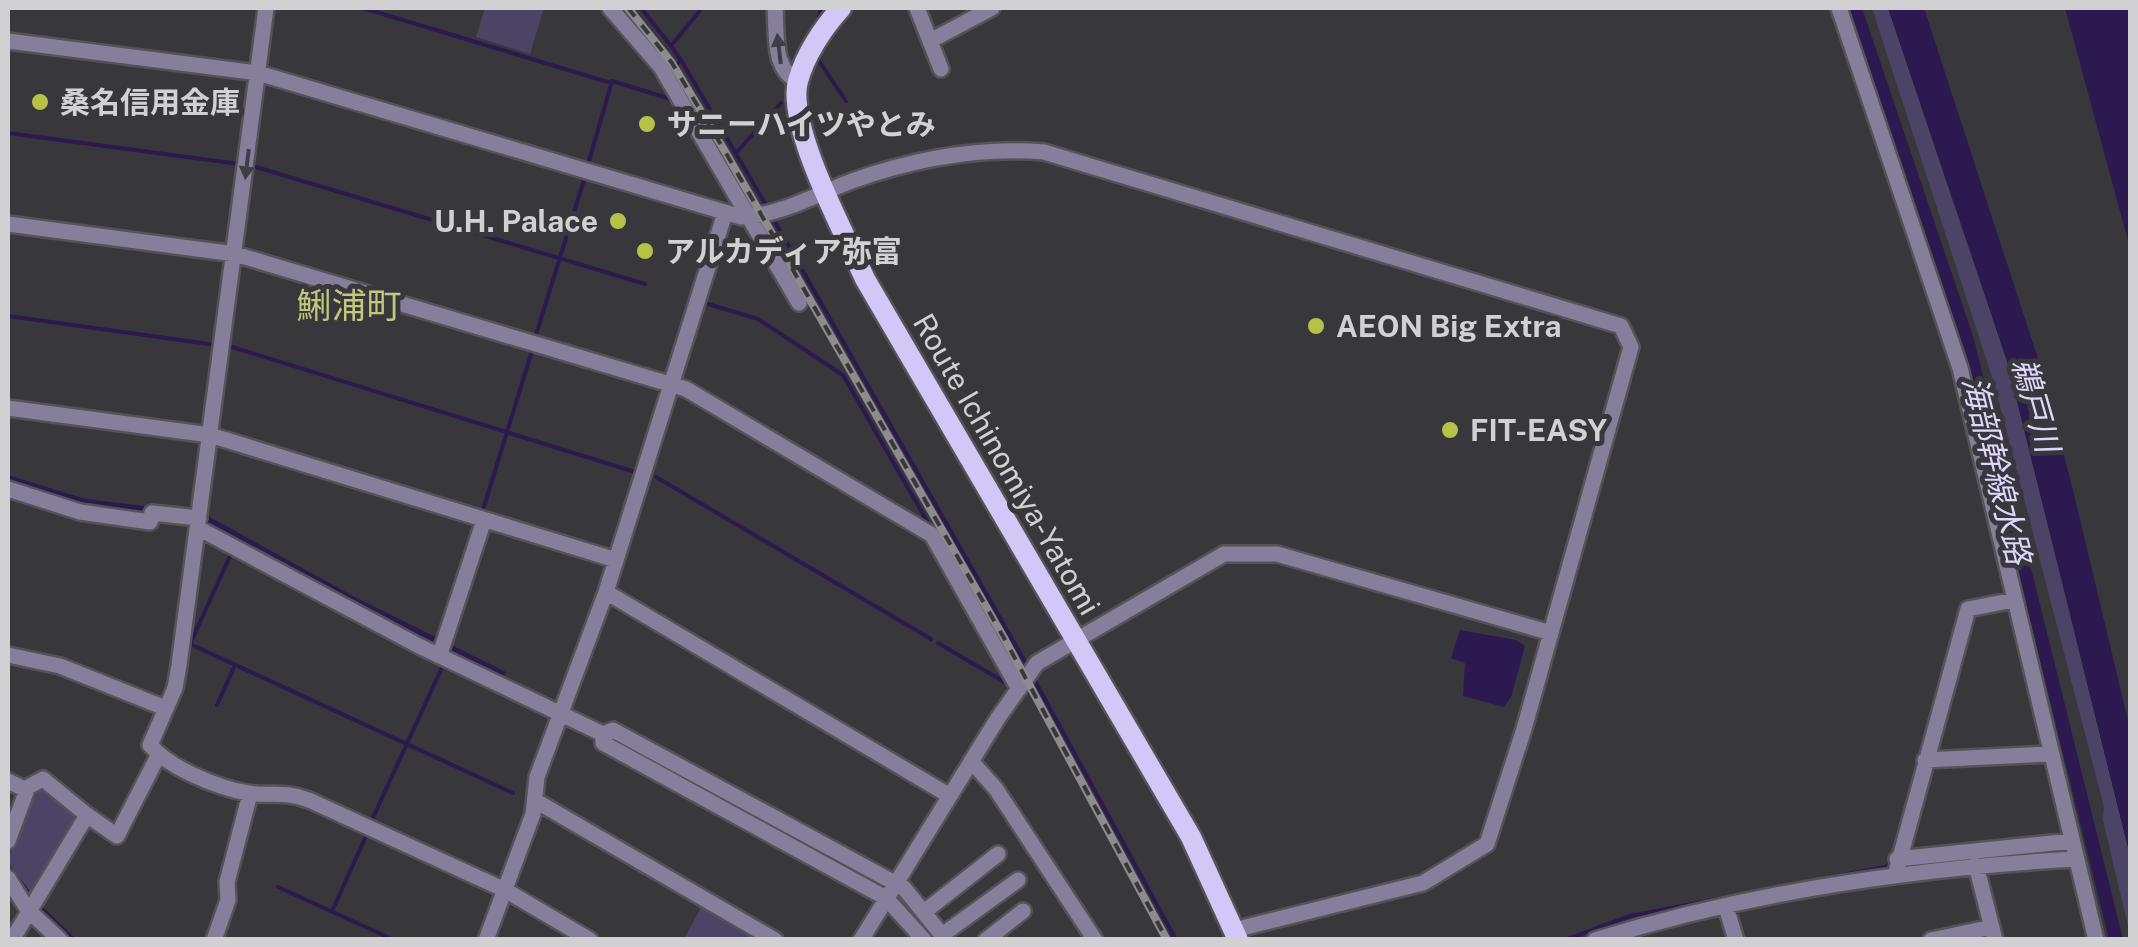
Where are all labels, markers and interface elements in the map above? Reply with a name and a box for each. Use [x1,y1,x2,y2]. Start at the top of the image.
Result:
one-way arrow [771,33,787,64]
place label: 桑名信用金庫 [60,84,240,120]
marker: 桑名信用金庫 [29,91,51,113]
place label: サニーハイツやとみ [667,106,936,142]
marker: サニーハイツやとみ [636,113,658,135]
one-way arrow [238,148,254,180]
place label: U.H. Palace [434,203,598,239]
marker: U.H. Palace [607,210,629,232]
place label: アルカディア弥富 [665,233,902,269]
marker: アルカディア弥富 [634,240,656,262]
district label: 鯏浦町 [296,285,402,326]
street label: Route Ichinomiya-Yatomi [906,307,1108,621]
place label: AEON Big Extra [1336,308,1562,344]
marker: AEON Big Extra [1305,315,1327,337]
water label: 鵜戸川 [2005,354,2068,459]
water label: 海部幹線水路 [1956,372,2039,571]
place label: FIT-EASY [1470,412,1607,448]
marker: FIT-EASY [1439,419,1461,441]

